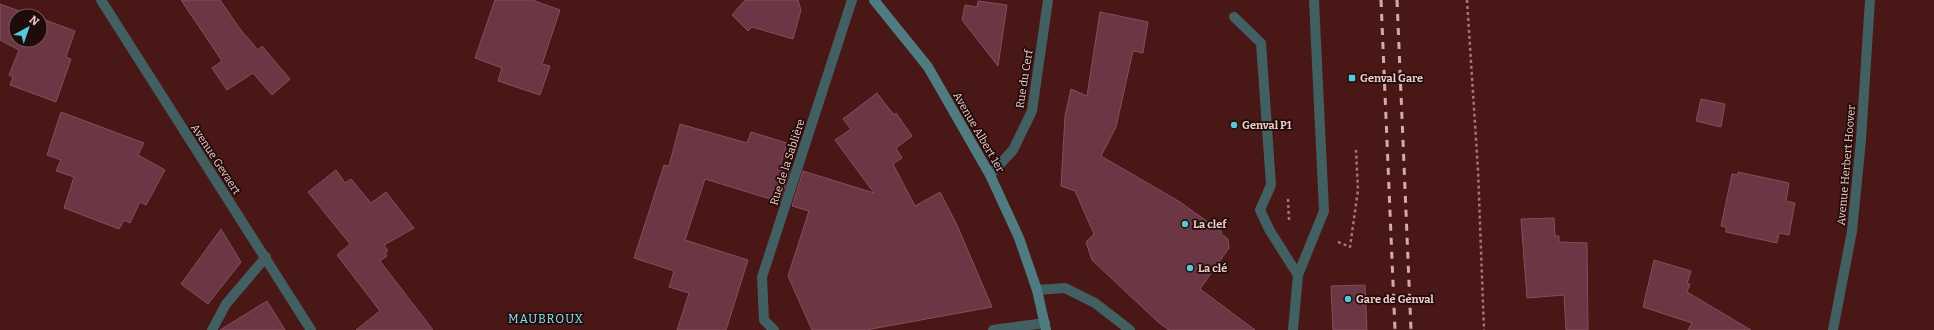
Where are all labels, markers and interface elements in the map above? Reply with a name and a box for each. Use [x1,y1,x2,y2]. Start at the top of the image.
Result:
north arrow [8,8,48,48]
text: N [27,13,42,29]
street label: Rue du Cerf [1013,48,1036,109]
place label: Genval Gare [1360,72,1423,85]
marker: Genval Gare [1347,73,1357,83]
street label: Avenue Albert 1er [950,90,1007,175]
street label: Avenue Herbert Hoover [1835,104,1858,226]
street label: Rue de la Sablière [767,117,808,207]
place label: Genval P1 [1242,119,1292,132]
marker: Genval P1 [1229,120,1239,130]
street label: Avenue Gevaert [188,122,243,197]
place label: La clef [1193,218,1227,231]
marker: La clef [1180,219,1190,229]
place label: La clé [1198,262,1227,275]
marker: La clé [1185,263,1195,273]
place label: Gare de Genval [1356,293,1434,306]
marker: Gare de Genval [1343,294,1353,304]
district label: MAUBROUX [508,312,584,326]

